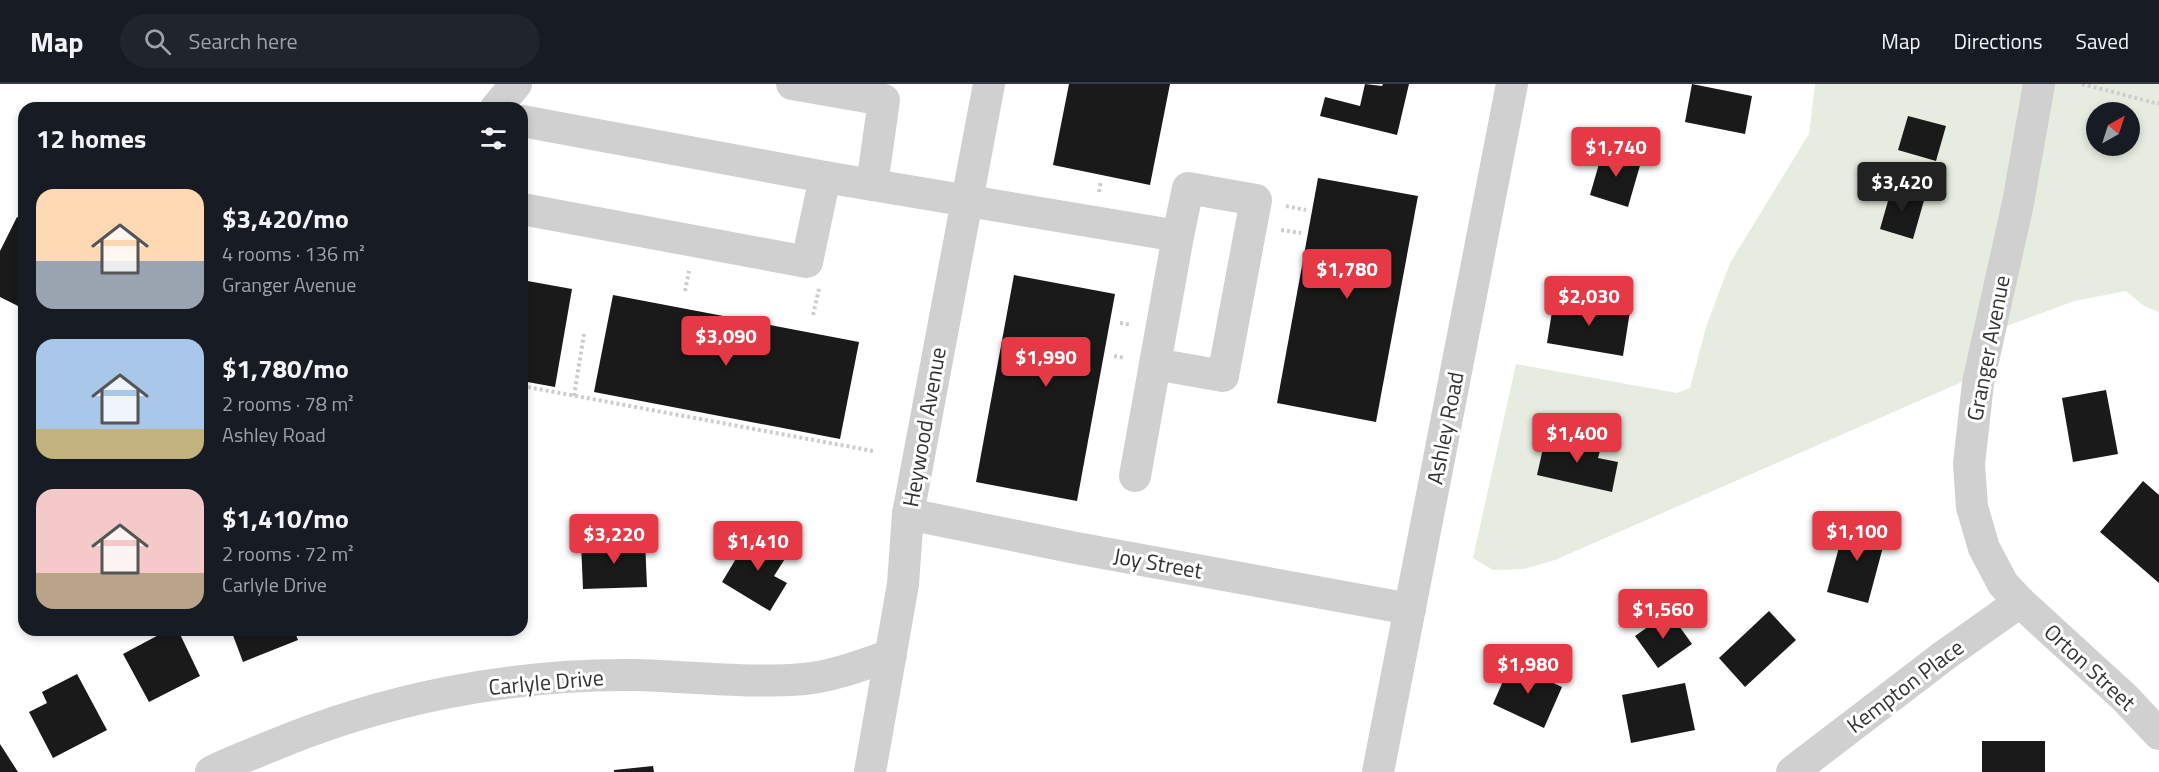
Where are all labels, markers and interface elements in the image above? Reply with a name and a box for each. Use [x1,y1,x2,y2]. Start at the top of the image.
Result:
search box [120,14,540,68]
text: Map [30,20,84,63]
text: Search here [189,24,298,58]
icon: search [141,25,174,58]
text: Map [1881,25,1921,57]
text: Directions [1954,25,2043,57]
text: Saved [2076,25,2129,57]
north arrow [2086,102,2140,156]
map controls [2086,102,2140,156]
text: 12 homes [36,119,146,158]
icon: filters [477,122,510,155]
pin: $1,740 [1567,127,1665,178]
text: $1,740 [1585,131,1647,162]
pin: $3,420 [1853,162,1951,213]
text: $3,420 [1871,166,1933,197]
text: $3,420/mo [222,199,349,238]
icon: home [84,213,156,285]
text: 4 rooms · 136 m² [222,238,365,269]
pin: $1,780 [1298,249,1396,300]
text: $1,780 [1316,253,1378,284]
text: Granger Avenue [222,269,356,300]
street label: Granger Avenue [1957,272,2019,424]
pin: $2,030 [1540,276,1638,327]
text: $2,030 [1558,280,1620,311]
pin: $3,090 [677,316,775,367]
text: $3,090 [695,320,757,351]
pin: $1,990 [997,337,1095,388]
text: $1,990 [1015,341,1077,372]
street label: Heywood Avenue [893,345,955,509]
text: $1,780/mo [222,349,349,388]
icon: home [84,363,156,435]
street label: Ashley Road [1417,369,1473,487]
text: 2 rooms · 78 m² [222,388,354,419]
pin: $1,400 [1528,413,1626,464]
text: $1,400 [1546,417,1608,448]
text: Ashley Road [222,419,326,450]
text: $1,410/mo [222,499,349,538]
pin: $1,100 [1808,511,1906,562]
icon: home [84,513,156,585]
pin: $3,220 [565,514,663,565]
text: $1,100 [1826,515,1888,546]
text: $3,220 [583,518,645,549]
pin: $1,410 [709,521,807,572]
text: $1,410 [727,525,789,556]
text: 2 rooms · 72 m² [222,538,354,569]
street label: Joy Street [1111,538,1205,588]
text: Carlyle Drive [222,569,327,600]
pin: $1,560 [1614,589,1712,640]
text: $1,560 [1632,593,1694,624]
street label: Orton Street [2036,615,2144,719]
street label: Kempton Place [1839,631,1971,741]
pin: $1,980 [1479,644,1577,695]
text: $1,980 [1497,648,1559,679]
street label: Carlyle Drive [487,660,605,704]

